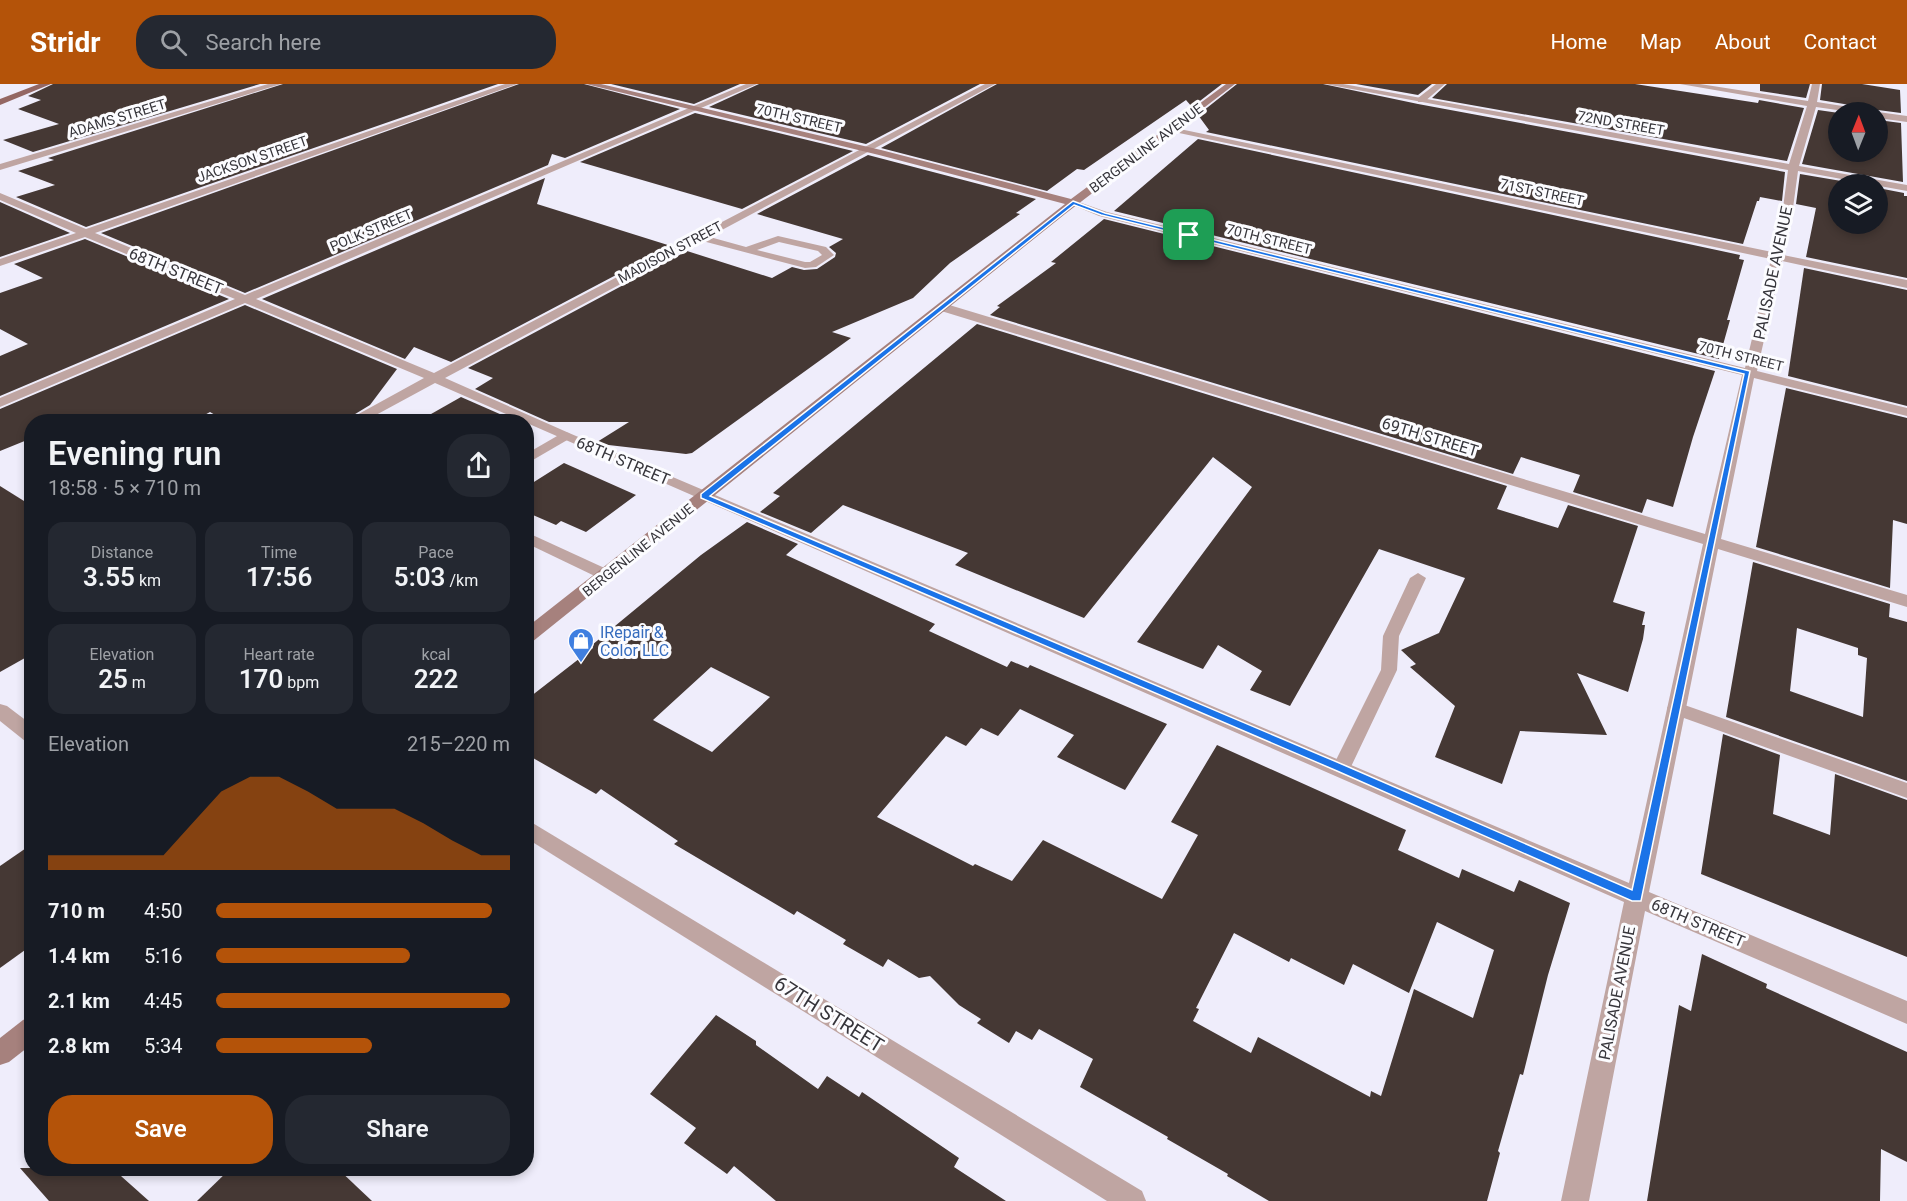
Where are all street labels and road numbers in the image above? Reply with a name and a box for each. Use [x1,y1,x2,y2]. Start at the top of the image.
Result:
street label: ADAMS STREET [66,95,168,140]
street label: 70TH STREET [755,100,844,136]
street label: BERGENLINE AVENUE [1086,100,1206,196]
street label: 72ND STREET [1576,107,1666,139]
street label: JACKSON STREET [195,132,310,185]
street label: 71ST STREET [1499,175,1586,209]
street label: POLK STREET [327,205,415,255]
street label: PALISADE AVENUE [1750,205,1796,341]
street label: MADISON STREET [615,218,725,286]
street label: 70TH STREET [1225,221,1314,257]
street label: 68TH STREET [126,244,226,299]
street label: 70TH STREET [1697,338,1786,374]
street label: 69TH STREET [1380,413,1481,461]
street label: 68TH STREET [573,433,673,489]
street label: BERGENLINE AVENUE [579,500,697,600]
street label: 68TH STREET [1648,895,1748,951]
street label: PALISADE AVENUE [1595,925,1639,1061]
street label: 67TH STREET [770,971,888,1057]

